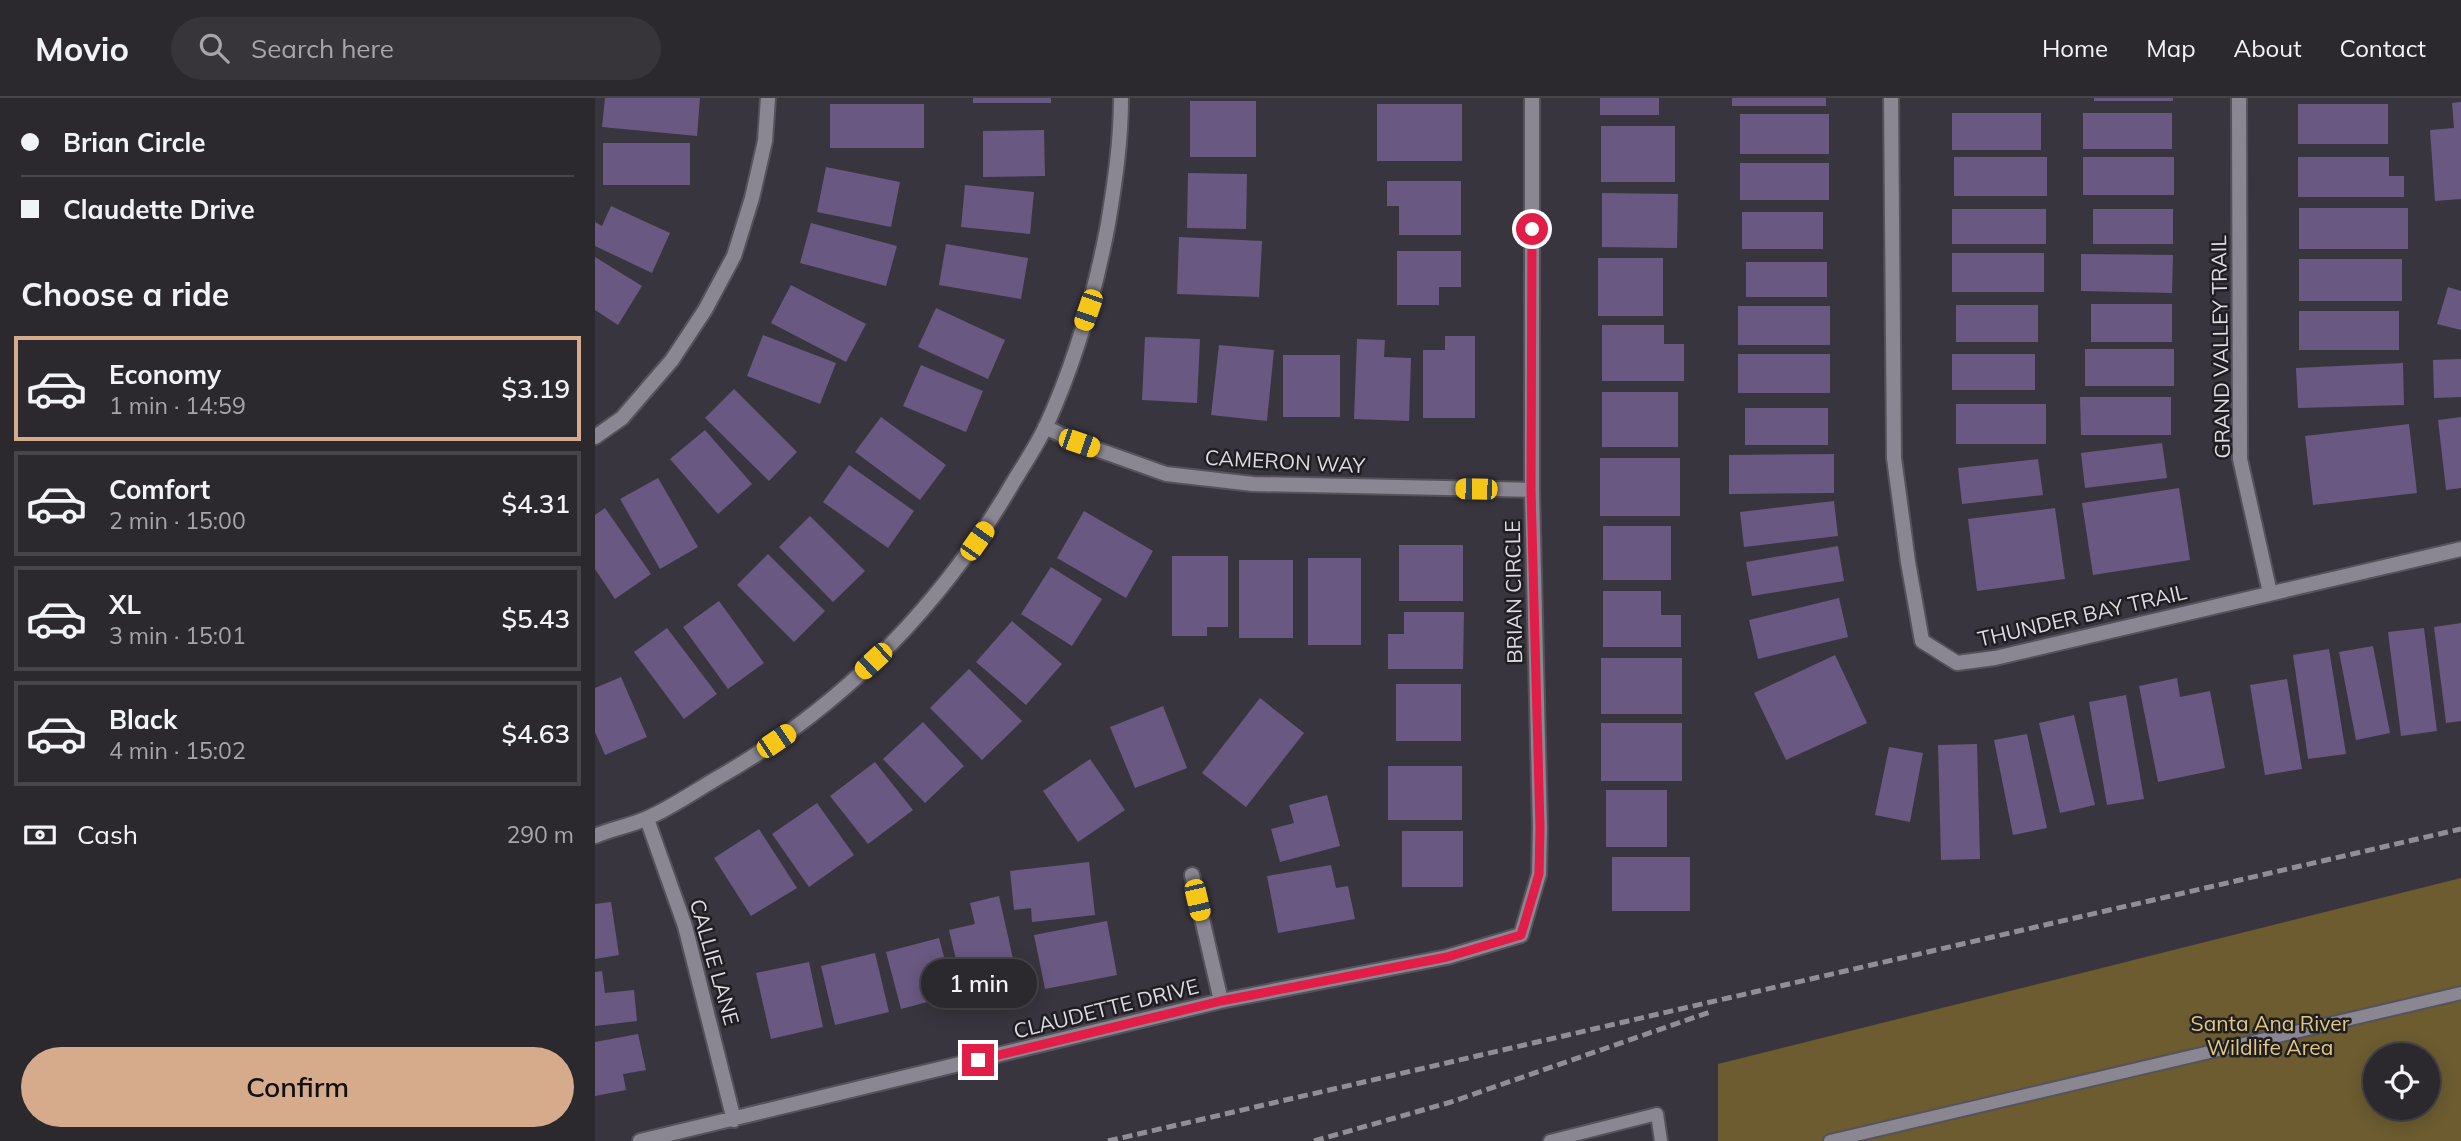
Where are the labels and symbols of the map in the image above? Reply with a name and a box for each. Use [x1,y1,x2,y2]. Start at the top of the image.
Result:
route start [1516,213,1548,245]
street label: GRAND VALLEY TRAIL [2205,234,2235,459]
car [1072,287,1105,333]
car [1056,426,1103,460]
street label: CAMERON WAY [1204,444,1366,478]
car [1455,478,1498,500]
car [957,518,998,564]
street label: BRIAN CIRCLE [1499,520,1527,664]
street label: THUNDER BAY TRAIL [1975,578,2190,652]
car [851,639,896,683]
car [753,721,800,761]
car [1183,877,1212,923]
street label: CALLIE LANE [685,896,745,1028]
callout: 1 min [920,958,1036,1007]
street label: CLAUDETTE DRIVE [1011,972,1201,1044]
park label: Santa Ana River Wildlife Area [2191,1010,2350,1060]
route end [962,1044,994,1076]

